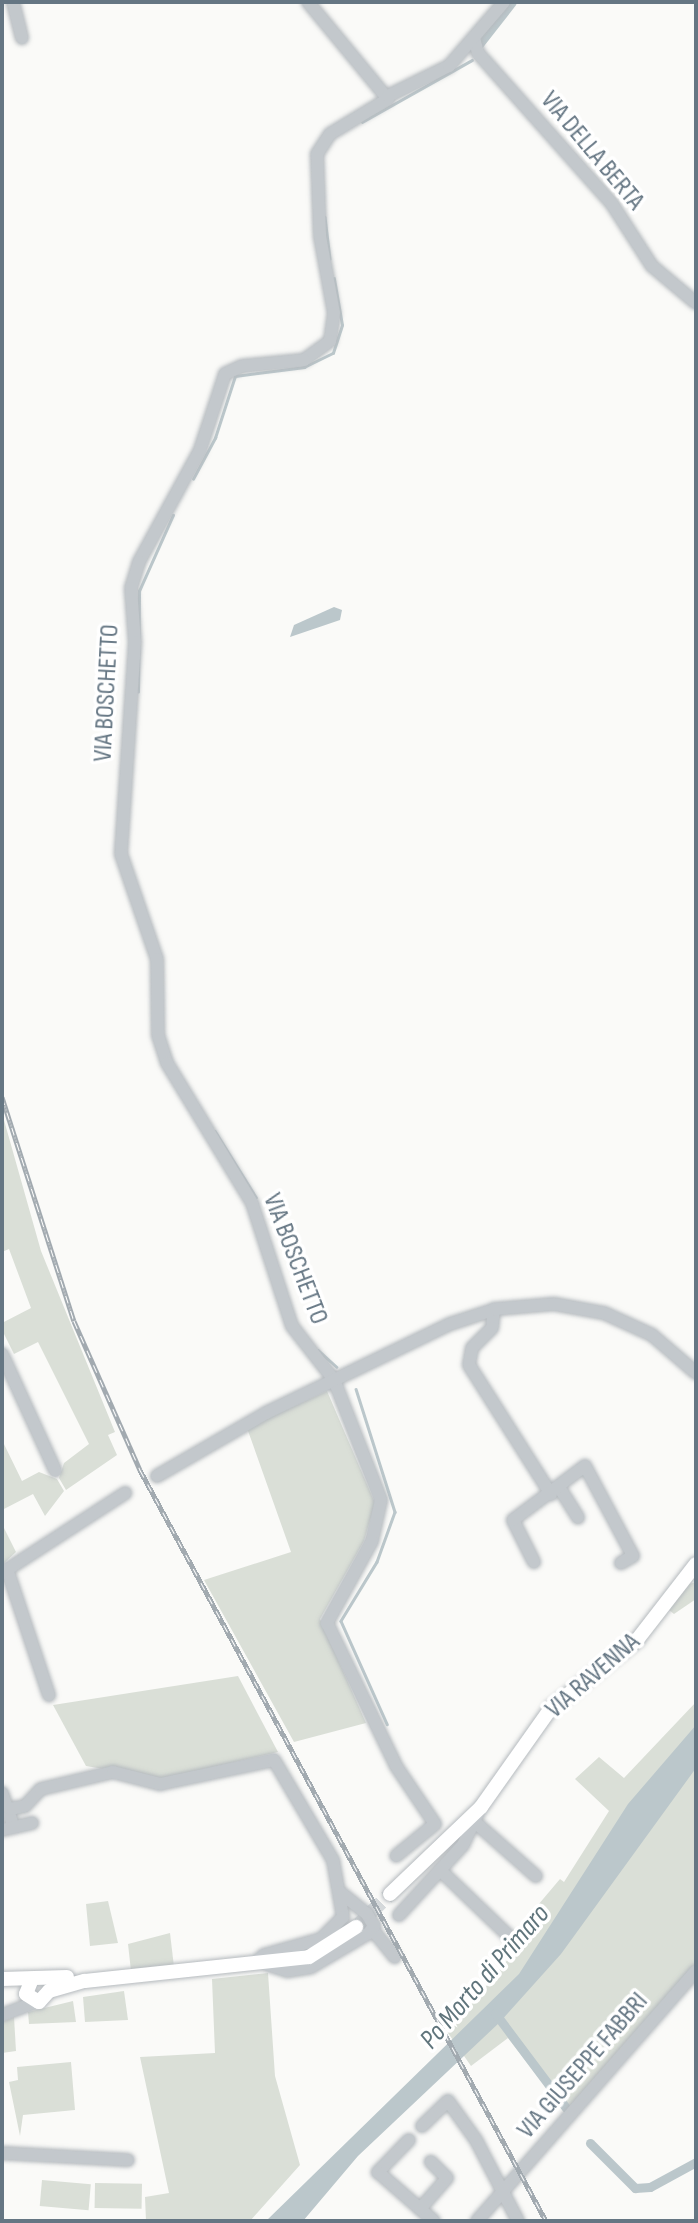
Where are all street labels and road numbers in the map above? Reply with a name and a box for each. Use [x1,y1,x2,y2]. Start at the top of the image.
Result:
street label: VIA DELLA BERTA [533,85,651,217]
street label: VIA BOSCHETTO [88,623,126,763]
street label: VIA BOSCHETTO [256,1189,334,1329]
street label: VIA RAVENNA [540,1627,646,1725]
street label: VIA GIUSEPPE FABBRI [511,1987,655,2145]

